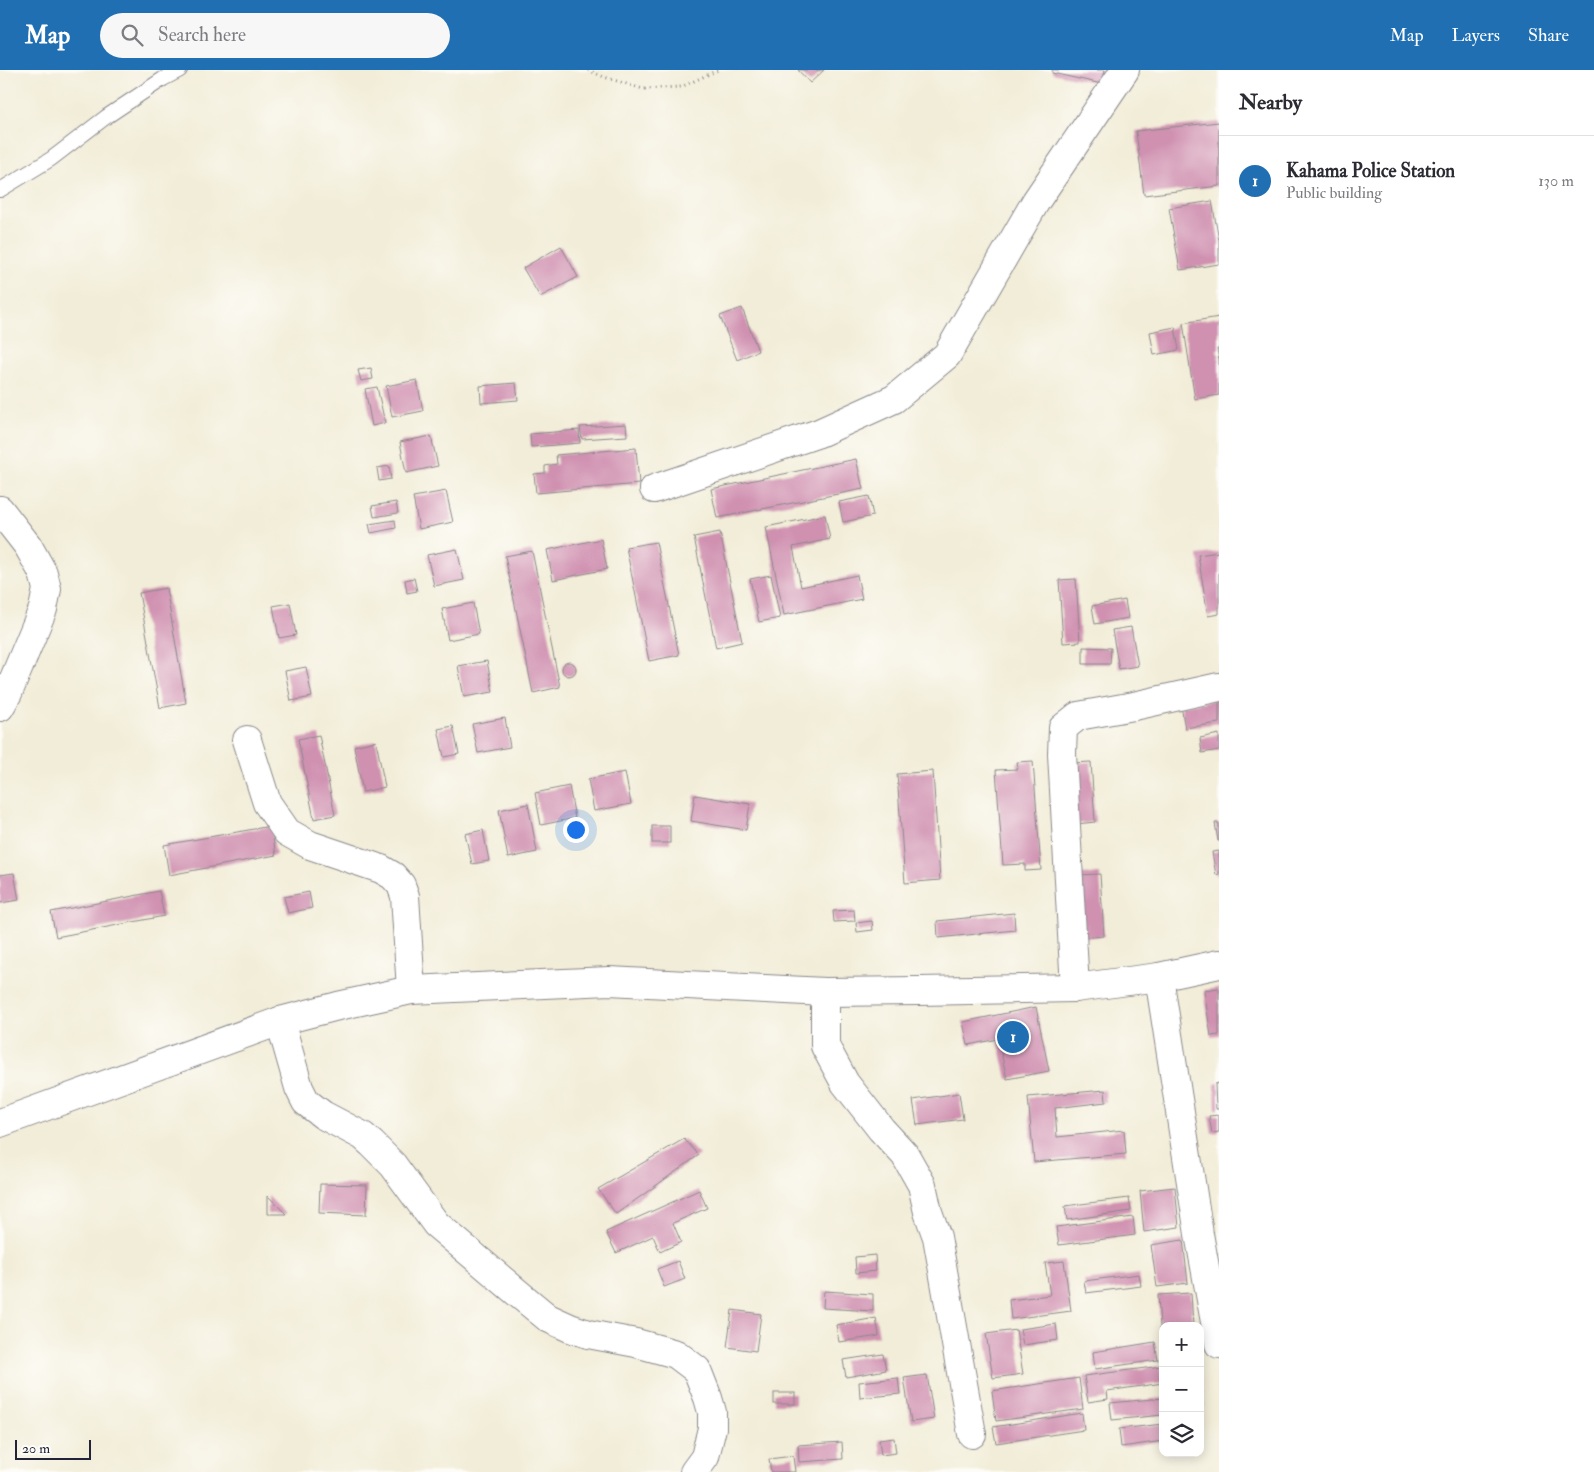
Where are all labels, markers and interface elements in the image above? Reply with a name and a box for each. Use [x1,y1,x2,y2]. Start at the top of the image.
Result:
search box [100,13,450,58]
text: Map [25,20,70,51]
icon: search [118,21,146,49]
text: Search here [158,23,246,47]
text: Map [1390,24,1424,47]
text: Layers [1452,24,1500,47]
text: Share [1528,24,1569,47]
text: Nearby [1239,89,1302,116]
text: Kahama Police Station [1286,159,1455,183]
text: 1 [1252,171,1258,191]
text: 130 m [1538,171,1574,191]
text: Public building [1286,183,1382,203]
your location [563,817,589,843]
pin: 1 [997,1018,1029,1056]
map controls [1159,1322,1204,1457]
button: + [1159,1322,1204,1367]
button: − [1159,1367,1204,1412]
button: layers [1159,1412,1204,1457]
scale bar [15,1437,91,1460]
text: 20 m [22,1440,50,1457]

